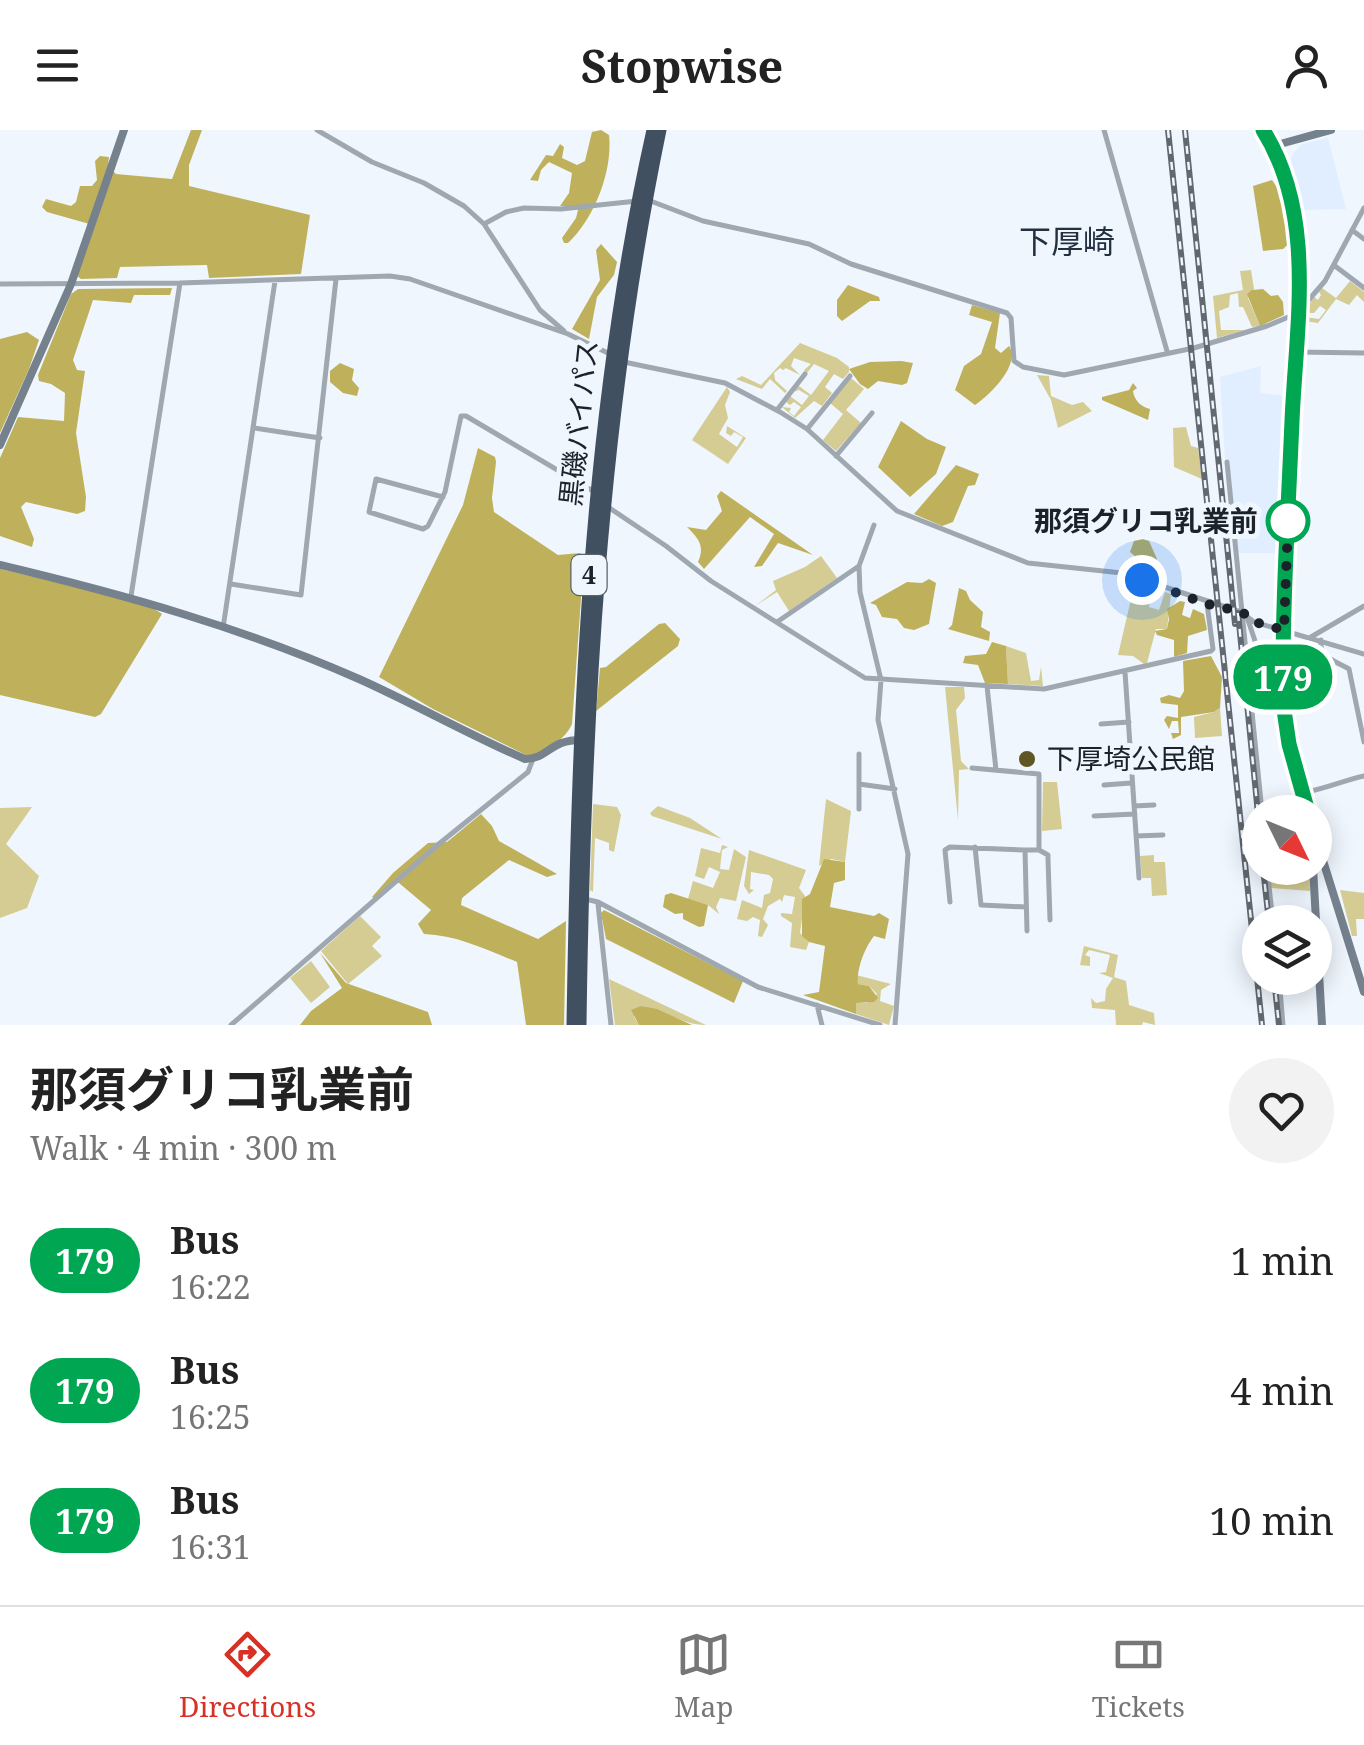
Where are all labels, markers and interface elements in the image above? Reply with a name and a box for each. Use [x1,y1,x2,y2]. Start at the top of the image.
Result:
text: Stopwise [581,35,783,96]
icon: menu [30,38,85,93]
icon: person [1279,38,1334,93]
district label: 下厚崎 [1019,219,1115,262]
street label: 黒磯バイパス [550,338,606,508]
marker: 那須グリコ乳業前 [1267,500,1309,542]
place label: 那須グリコ乳業前 [1034,501,1258,539]
road number: 4 [572,555,606,595]
your location [1117,555,1167,605]
line badge: 179 [1226,644,1340,710]
text: 179 [1253,654,1313,701]
place label: 下厚埼公民館 [1047,739,1215,777]
marker: 下厚埼公民館 [1016,748,1038,770]
north arrow [1242,795,1332,885]
map controls [1242,795,1332,995]
button: layers [1242,905,1332,995]
text: 那須グリコ乳業前 [30,1056,414,1121]
button: heart [1229,1058,1334,1163]
text: Walk · 4 min · 300 m [30,1126,337,1169]
text: Bus [170,1213,239,1265]
text: 1 min [1230,1234,1334,1286]
text: 179 [55,1237,115,1284]
text: 16:22 [170,1265,251,1308]
text: Bus [170,1343,239,1395]
text: 4 min [1230,1364,1334,1416]
text: 179 [55,1367,115,1414]
text: 16:25 [170,1395,251,1438]
text: Bus [170,1473,239,1525]
text: 10 min [1209,1494,1334,1546]
text: 179 [55,1497,115,1544]
text: 16:31 [170,1525,251,1568]
tab: Directions [179,1627,316,1725]
tab: Map [674,1627,733,1725]
tab: Tickets [1092,1627,1185,1725]

